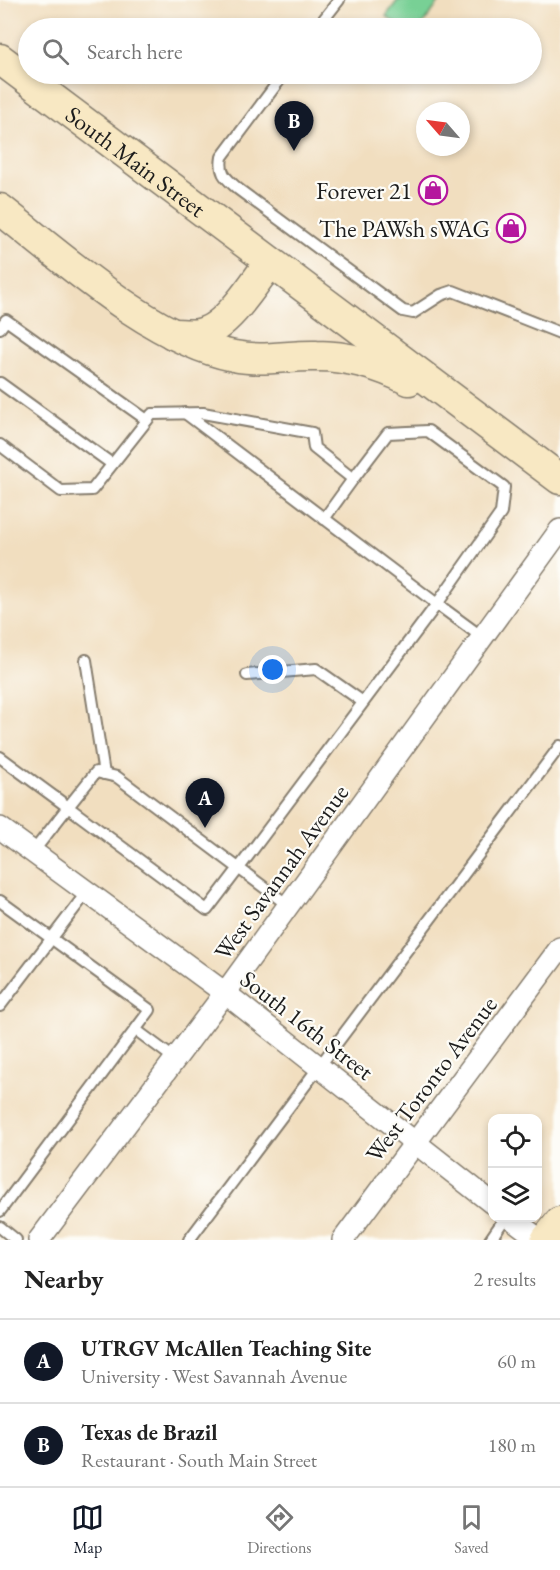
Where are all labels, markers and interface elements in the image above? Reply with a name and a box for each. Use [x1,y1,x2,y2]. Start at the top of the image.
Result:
search box [18,18,542,84]
icon: search [39,35,72,68]
text: Search here [87,37,182,66]
street label: South Main Street [60,98,213,224]
pin: B [274,102,314,151]
north arrow [416,102,470,156]
shop icon: Forever 21 [417,174,449,206]
place label: Forever 21 [316,175,412,206]
shop icon: The PAWsh sWAG [495,212,527,244]
place label: The PAWsh sWAG [319,213,490,244]
your location [258,655,287,684]
pin: A [186,778,224,828]
street label: West Savannah Avenue [207,778,355,966]
street label: South 16th Street [234,963,380,1087]
street label: West Toronto Avenue [358,990,504,1168]
map controls [488,1114,542,1222]
button: locate [488,1114,542,1168]
button: layers [488,1168,542,1222]
text: Nearby [24,1262,104,1296]
text: 2 results [473,1266,536,1292]
text: UTRGV McAllen Teaching Site [81,1334,371,1363]
text: A [36,1348,51,1374]
text: 60 m [497,1348,536,1374]
text: University · West Savannah Avenue [81,1363,347,1389]
text: Texas de Brazil [81,1418,217,1447]
text: B [37,1432,50,1458]
text: 180 m [488,1432,536,1458]
text: Restaurant · South Main Street [81,1447,317,1473]
tab: Map [71,1501,104,1558]
tab: Directions [247,1501,312,1558]
tab: Saved [454,1501,489,1558]

